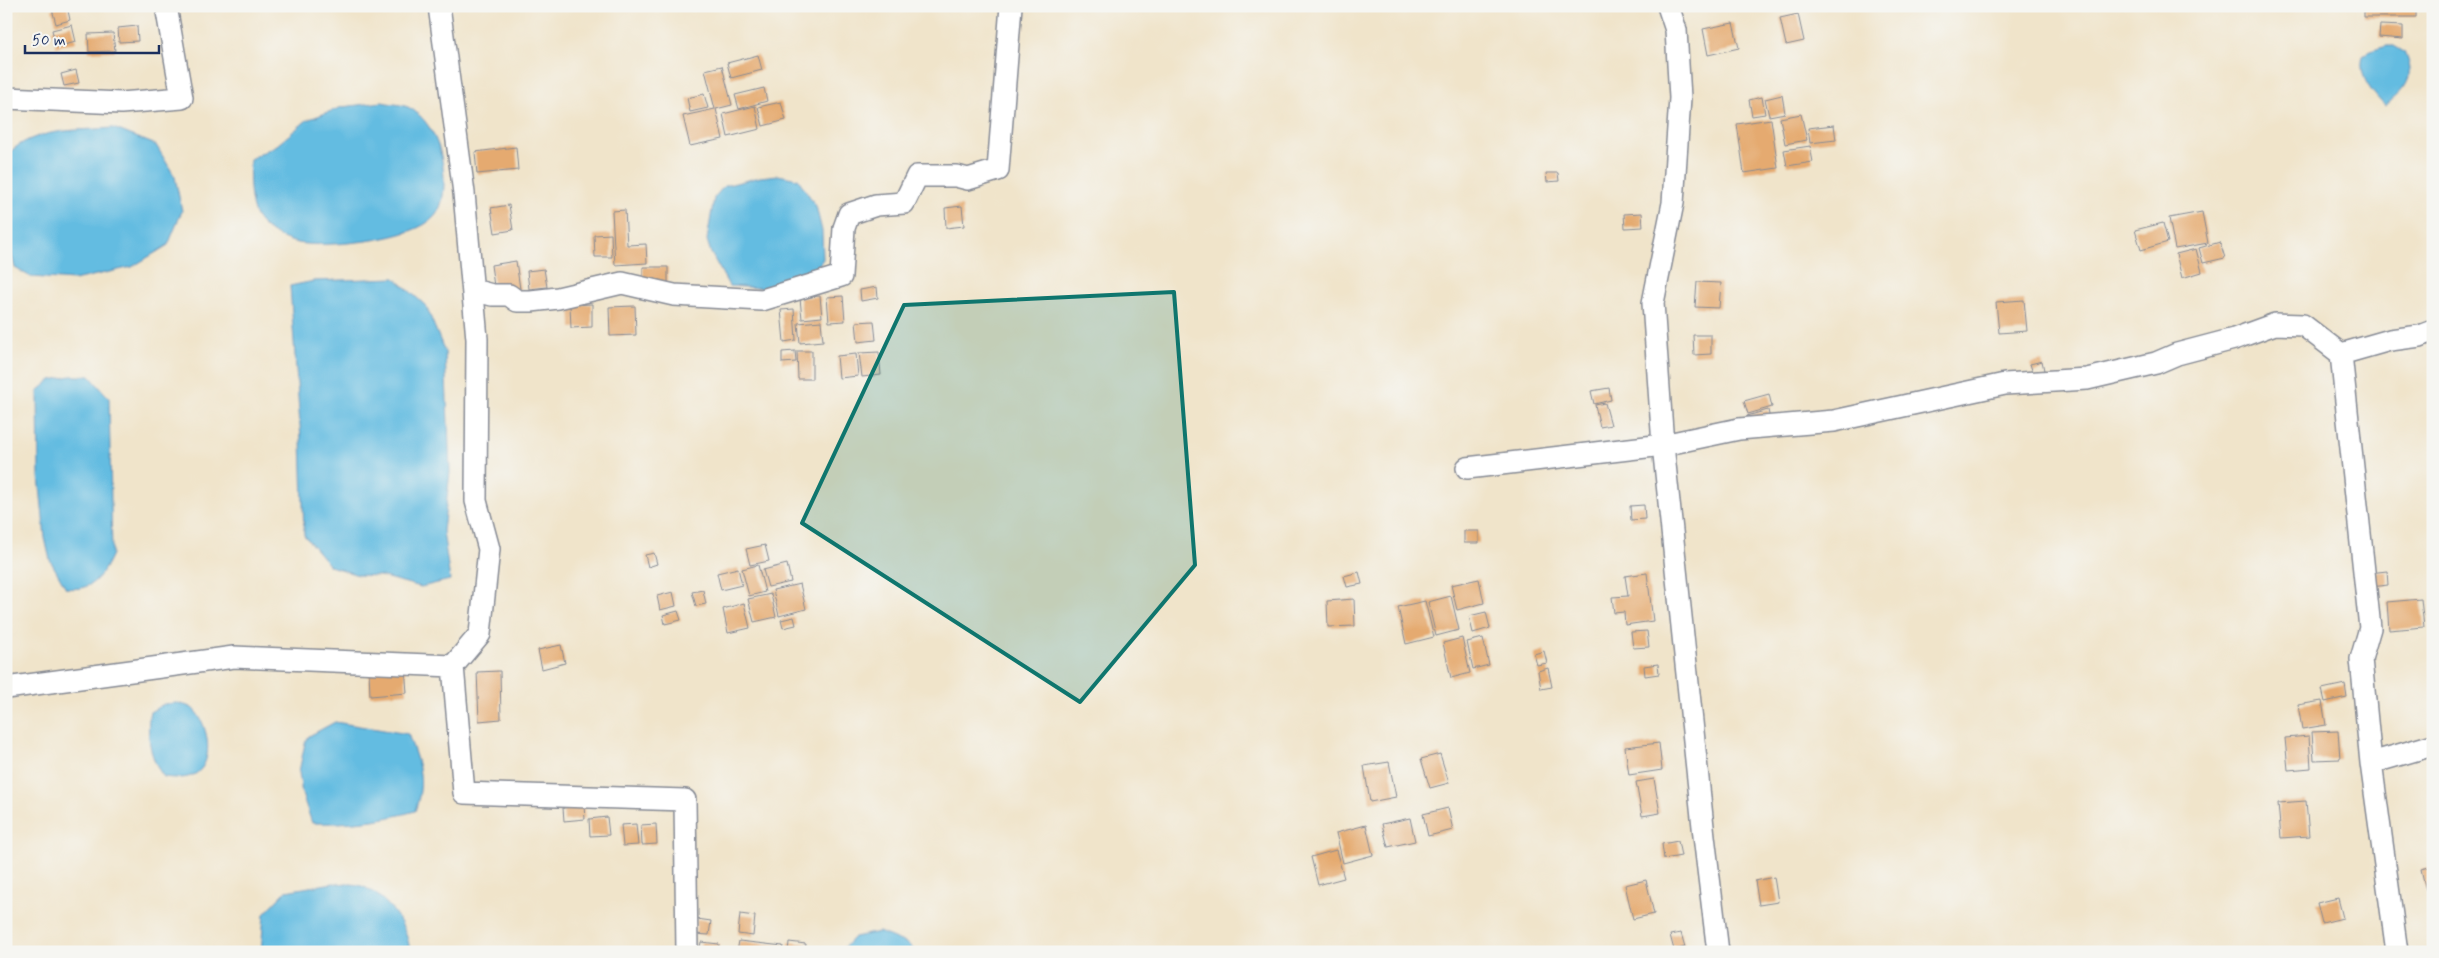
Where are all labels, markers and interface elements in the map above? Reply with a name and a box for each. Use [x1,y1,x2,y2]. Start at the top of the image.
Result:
scale bar [25,22,159,54]
text: 50 m [32,31,66,51]

